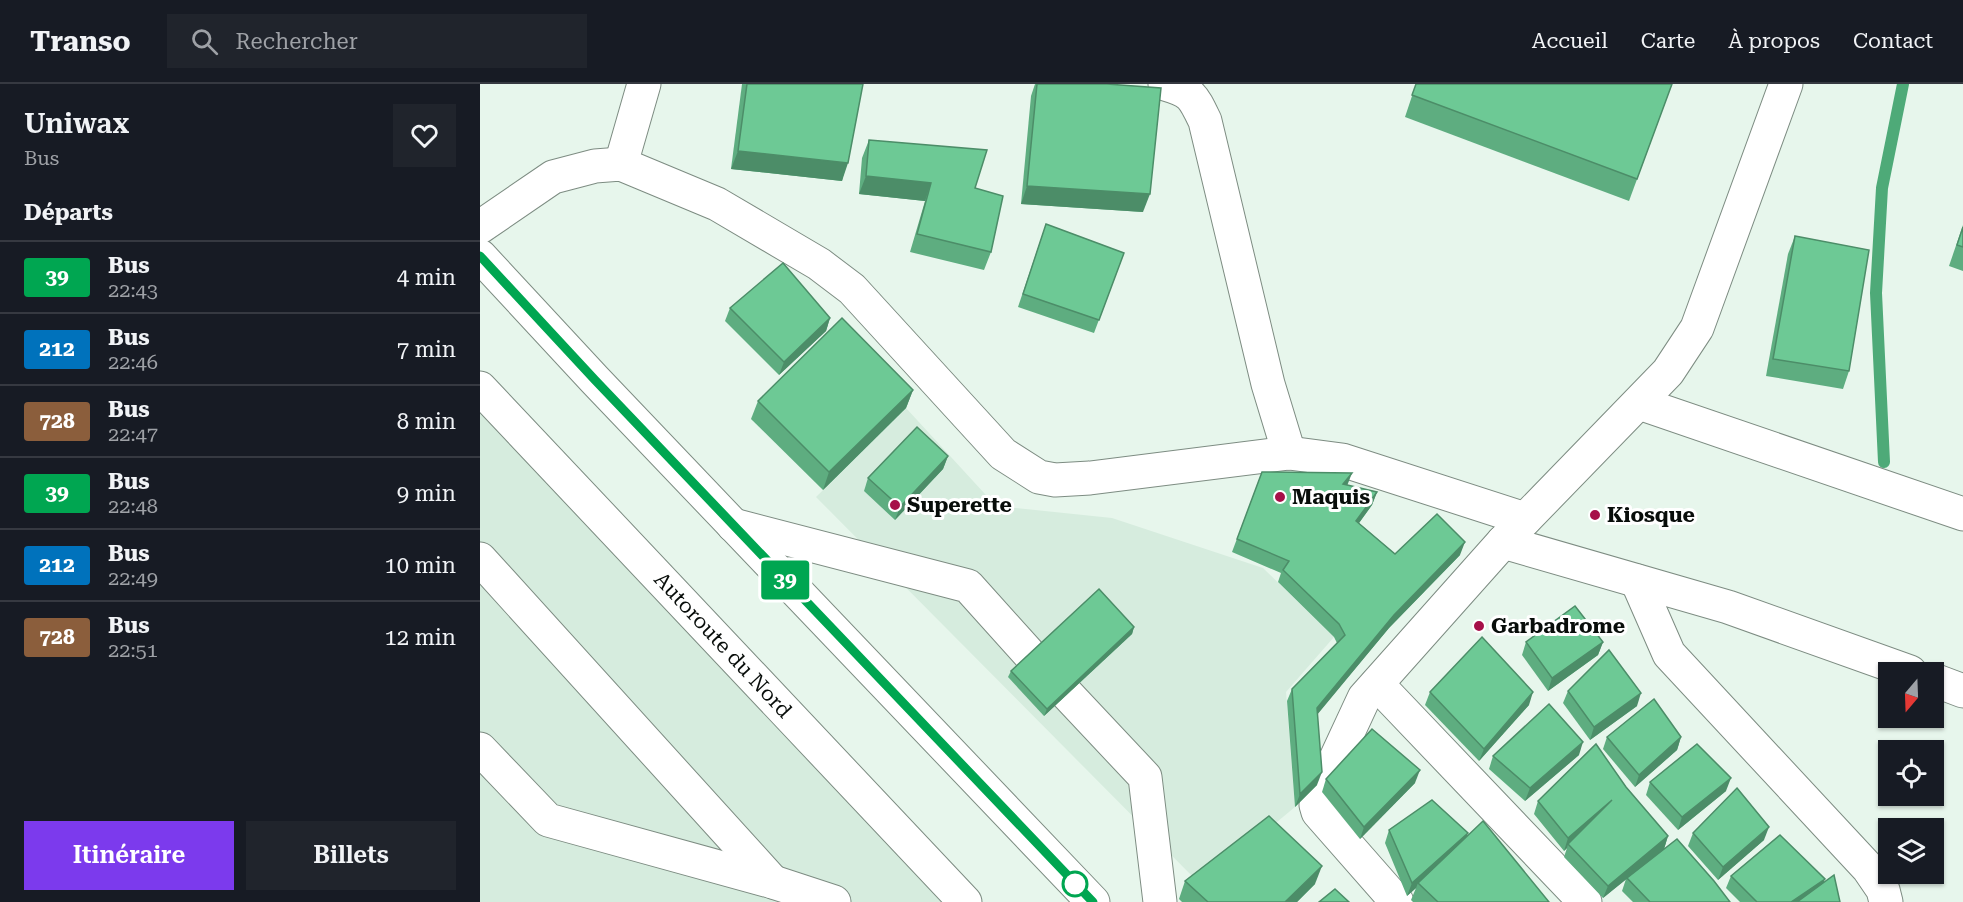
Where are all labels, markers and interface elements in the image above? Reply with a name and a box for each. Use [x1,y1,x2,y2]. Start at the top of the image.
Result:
search box [167,14,587,68]
text: Transo [30,25,131,58]
icon: search [188,25,221,58]
text: Rechercher [236,29,358,54]
text: Accueil [1532,29,1608,53]
text: Carte [1641,29,1695,53]
text: À propos [1728,29,1820,53]
text: Contact [1853,29,1933,53]
button: heart [393,104,456,167]
text: Uniwax [24,107,129,140]
text: Bus [24,146,59,170]
text: Départs [24,200,113,225]
text: Bus [108,253,150,278]
text: 39 [45,265,69,289]
text: 4 min [397,265,456,290]
text: 22:43 [108,278,158,302]
text: Bus [108,325,150,350]
text: 212 [39,337,75,361]
text: 7 min [397,337,456,362]
text: 22:46 [108,350,158,374]
text: Bus [108,397,150,422]
text: 728 [39,409,75,433]
text: 8 min [397,409,456,434]
text: 22:47 [108,422,158,446]
text: Bus [108,469,150,494]
text: 39 [45,481,69,505]
text: 9 min [397,481,456,506]
place label: Maquis [1292,485,1370,509]
marker: Maquis [1273,490,1287,504]
place label: Superette [907,493,1012,517]
text: 22:48 [108,494,158,518]
marker: Superette [888,498,902,512]
place label: Kiosque [1607,503,1695,527]
marker: Kiosque [1588,508,1602,522]
text: Bus [108,541,150,566]
text: 212 [39,553,75,577]
text: 10 min [385,553,456,578]
line badge: 39 [758,560,812,600]
text: 22:49 [108,566,158,590]
street label: Autoroute du Nord [649,567,797,723]
text: 39 [773,568,797,592]
text: Bus [108,613,150,638]
place label: Garbadrome [1491,614,1625,638]
marker: Garbadrome [1472,619,1486,633]
text: 728 [39,625,75,649]
text: 12 min [385,625,456,650]
text: 22:51 [108,638,158,662]
north arrow [1878,662,1944,728]
map controls [1878,662,1944,884]
button: locate [1878,740,1944,806]
button: layers [1878,818,1944,884]
button: Itinéraire [24,821,234,890]
button: Billets [246,821,456,890]
unlabelled marker [1062,871,1088,897]

